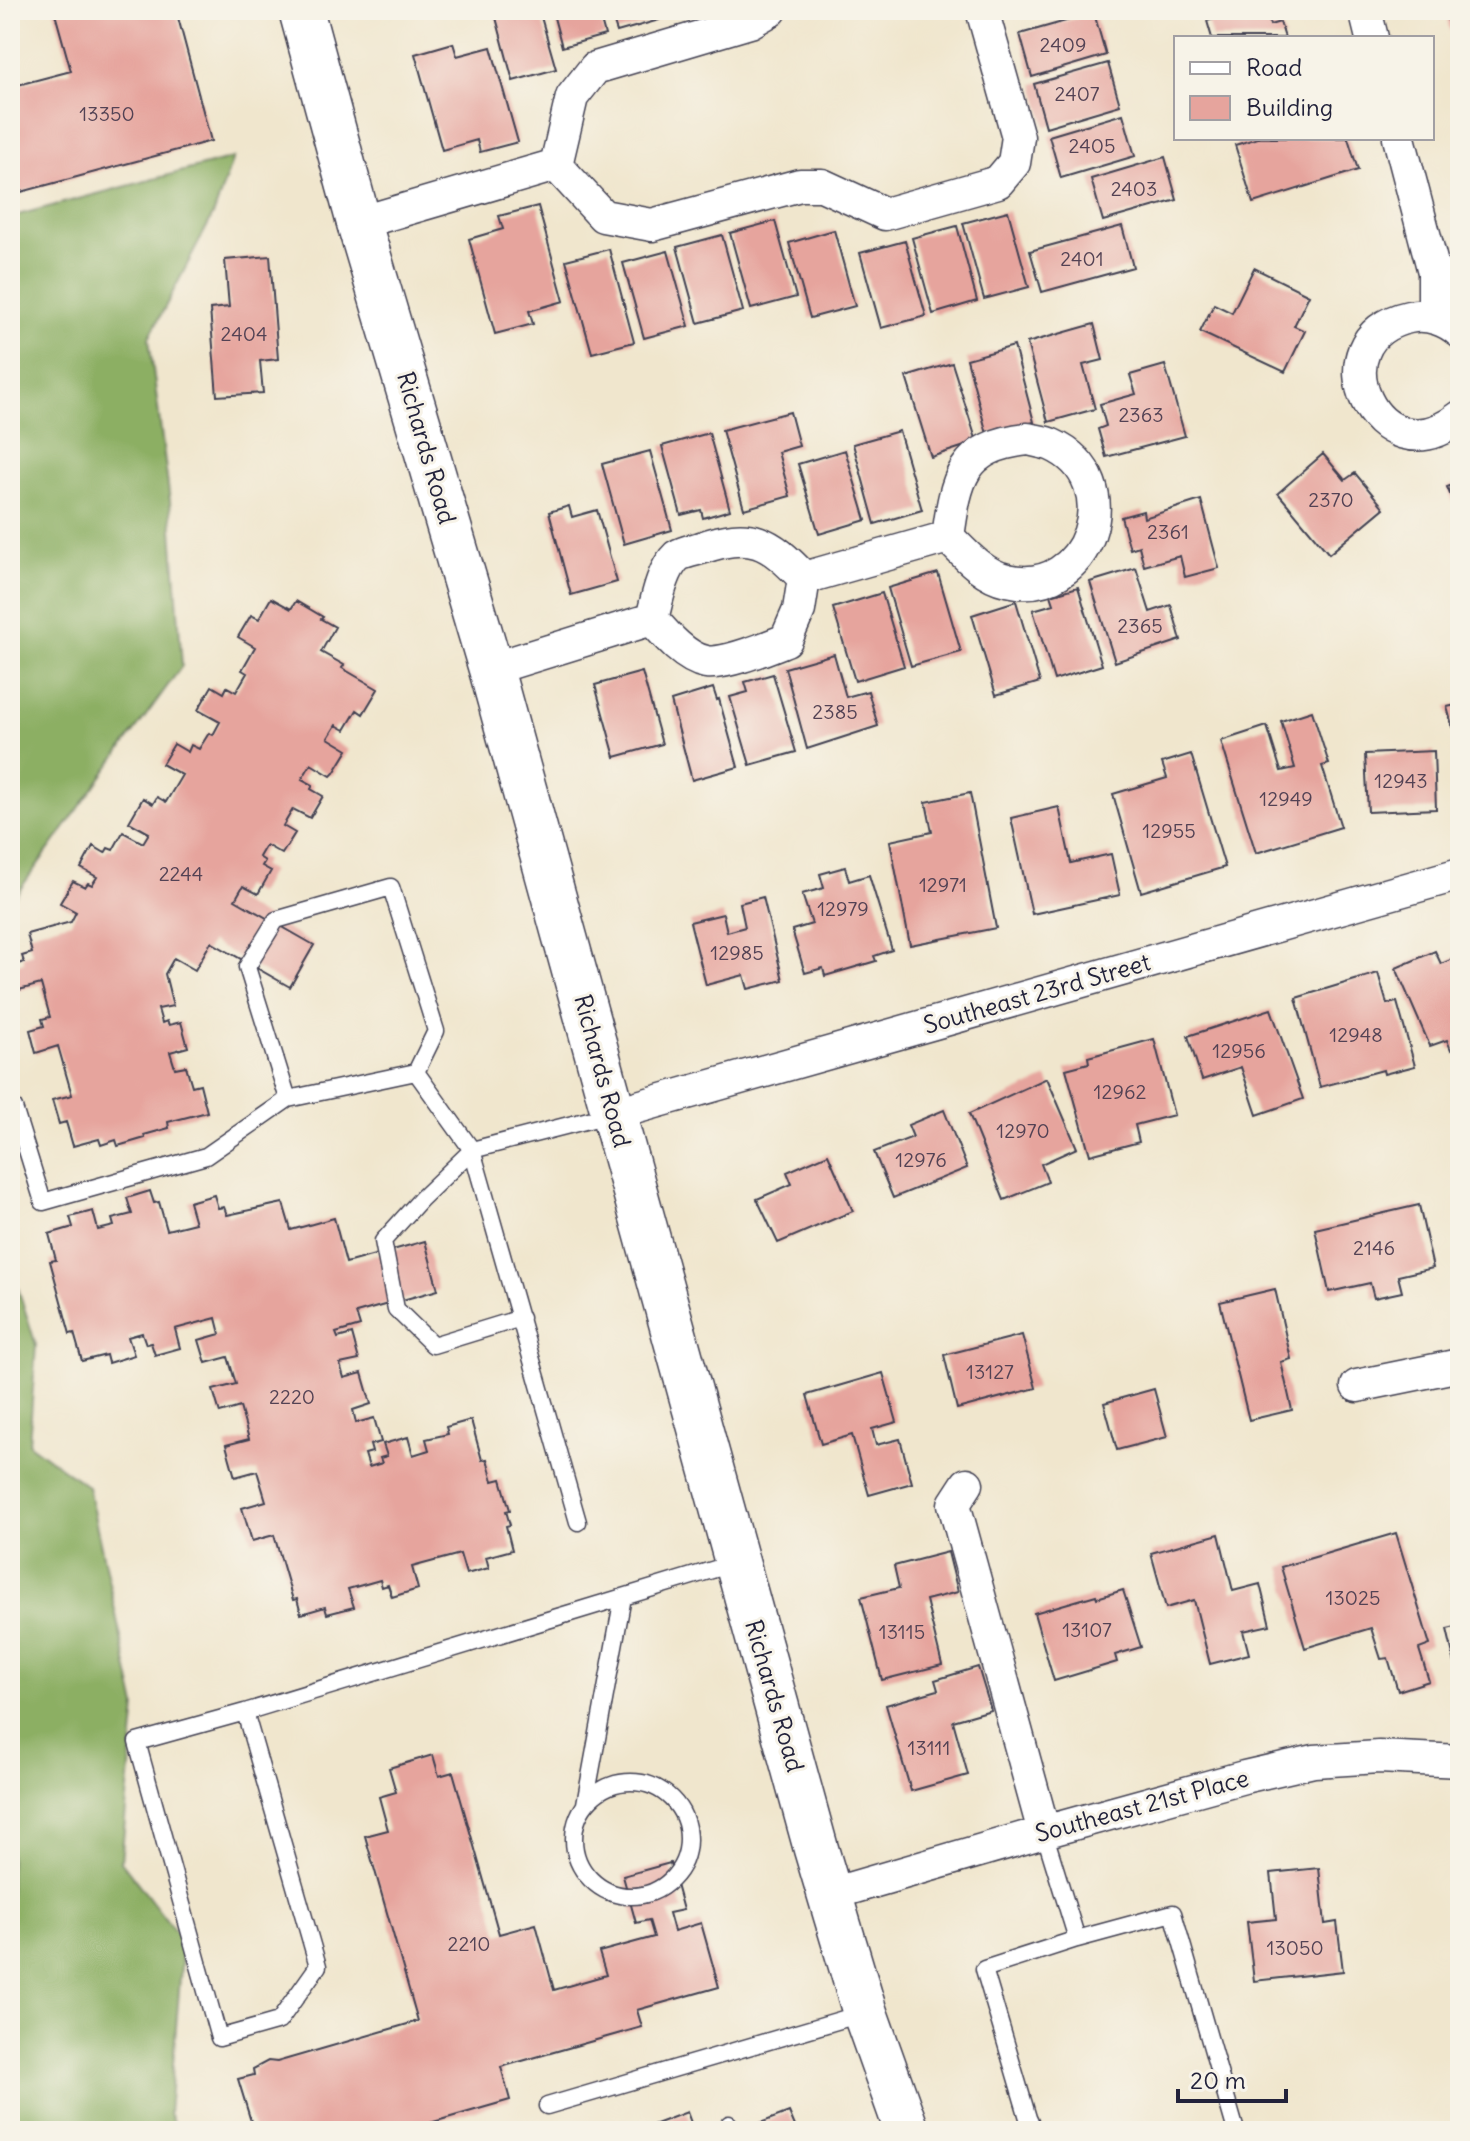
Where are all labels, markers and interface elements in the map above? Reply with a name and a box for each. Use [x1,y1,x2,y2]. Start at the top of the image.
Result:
house number: 2409 [1040,32,1086,57]
legend [1174,36,1434,140]
text: Road [1246,52,1302,82]
house number: 2407 [1055,81,1100,106]
text: Building [1246,92,1333,122]
house number: 13350 [79,101,135,126]
house number: 2405 [1069,133,1115,158]
house number: 2403 [1111,176,1157,201]
house number: 2401 [1060,246,1104,271]
house number: 2404 [221,321,267,346]
street label: Richards Road [391,368,463,527]
house number: 2363 [1118,402,1164,427]
house number: 2370 [1308,487,1354,512]
house number: 2361 [1147,519,1189,544]
house number: 2365 [1117,613,1163,638]
house number: 2385 [812,699,858,724]
house number: 12943 [1374,768,1428,793]
house number: 12949 [1259,786,1313,811]
house number: 12955 [1142,818,1196,843]
house number: 2244 [159,861,203,886]
house number: 12971 [919,872,967,897]
house number: 12979 [817,896,869,921]
house number: 12985 [710,940,764,965]
street label: Southeast 23rd Street [920,946,1153,1040]
street label: Richards Road [568,991,638,1150]
house number: 12948 [1329,1022,1383,1047]
house number: 12956 [1212,1038,1266,1063]
house number: 12962 [1094,1079,1146,1104]
house number: 12970 [996,1118,1050,1143]
house number: 12976 [895,1147,947,1172]
house number: 2146 [1353,1235,1395,1260]
house number: 13127 [966,1359,1014,1384]
house number: 2220 [269,1384,315,1409]
house number: 13025 [1326,1585,1380,1610]
street label: Richards Road [739,1616,811,1775]
house number: 13107 [1062,1617,1112,1642]
house number: 13115 [879,1619,925,1644]
house number: 13111 [908,1735,950,1760]
street label: Southeast 21st Place [1032,1762,1252,1848]
house number: 2210 [447,1931,491,1956]
house number: 13050 [1266,1935,1324,1960]
scale bar [1178,2053,1286,2103]
text: 20 m [1190,2065,1246,2095]

